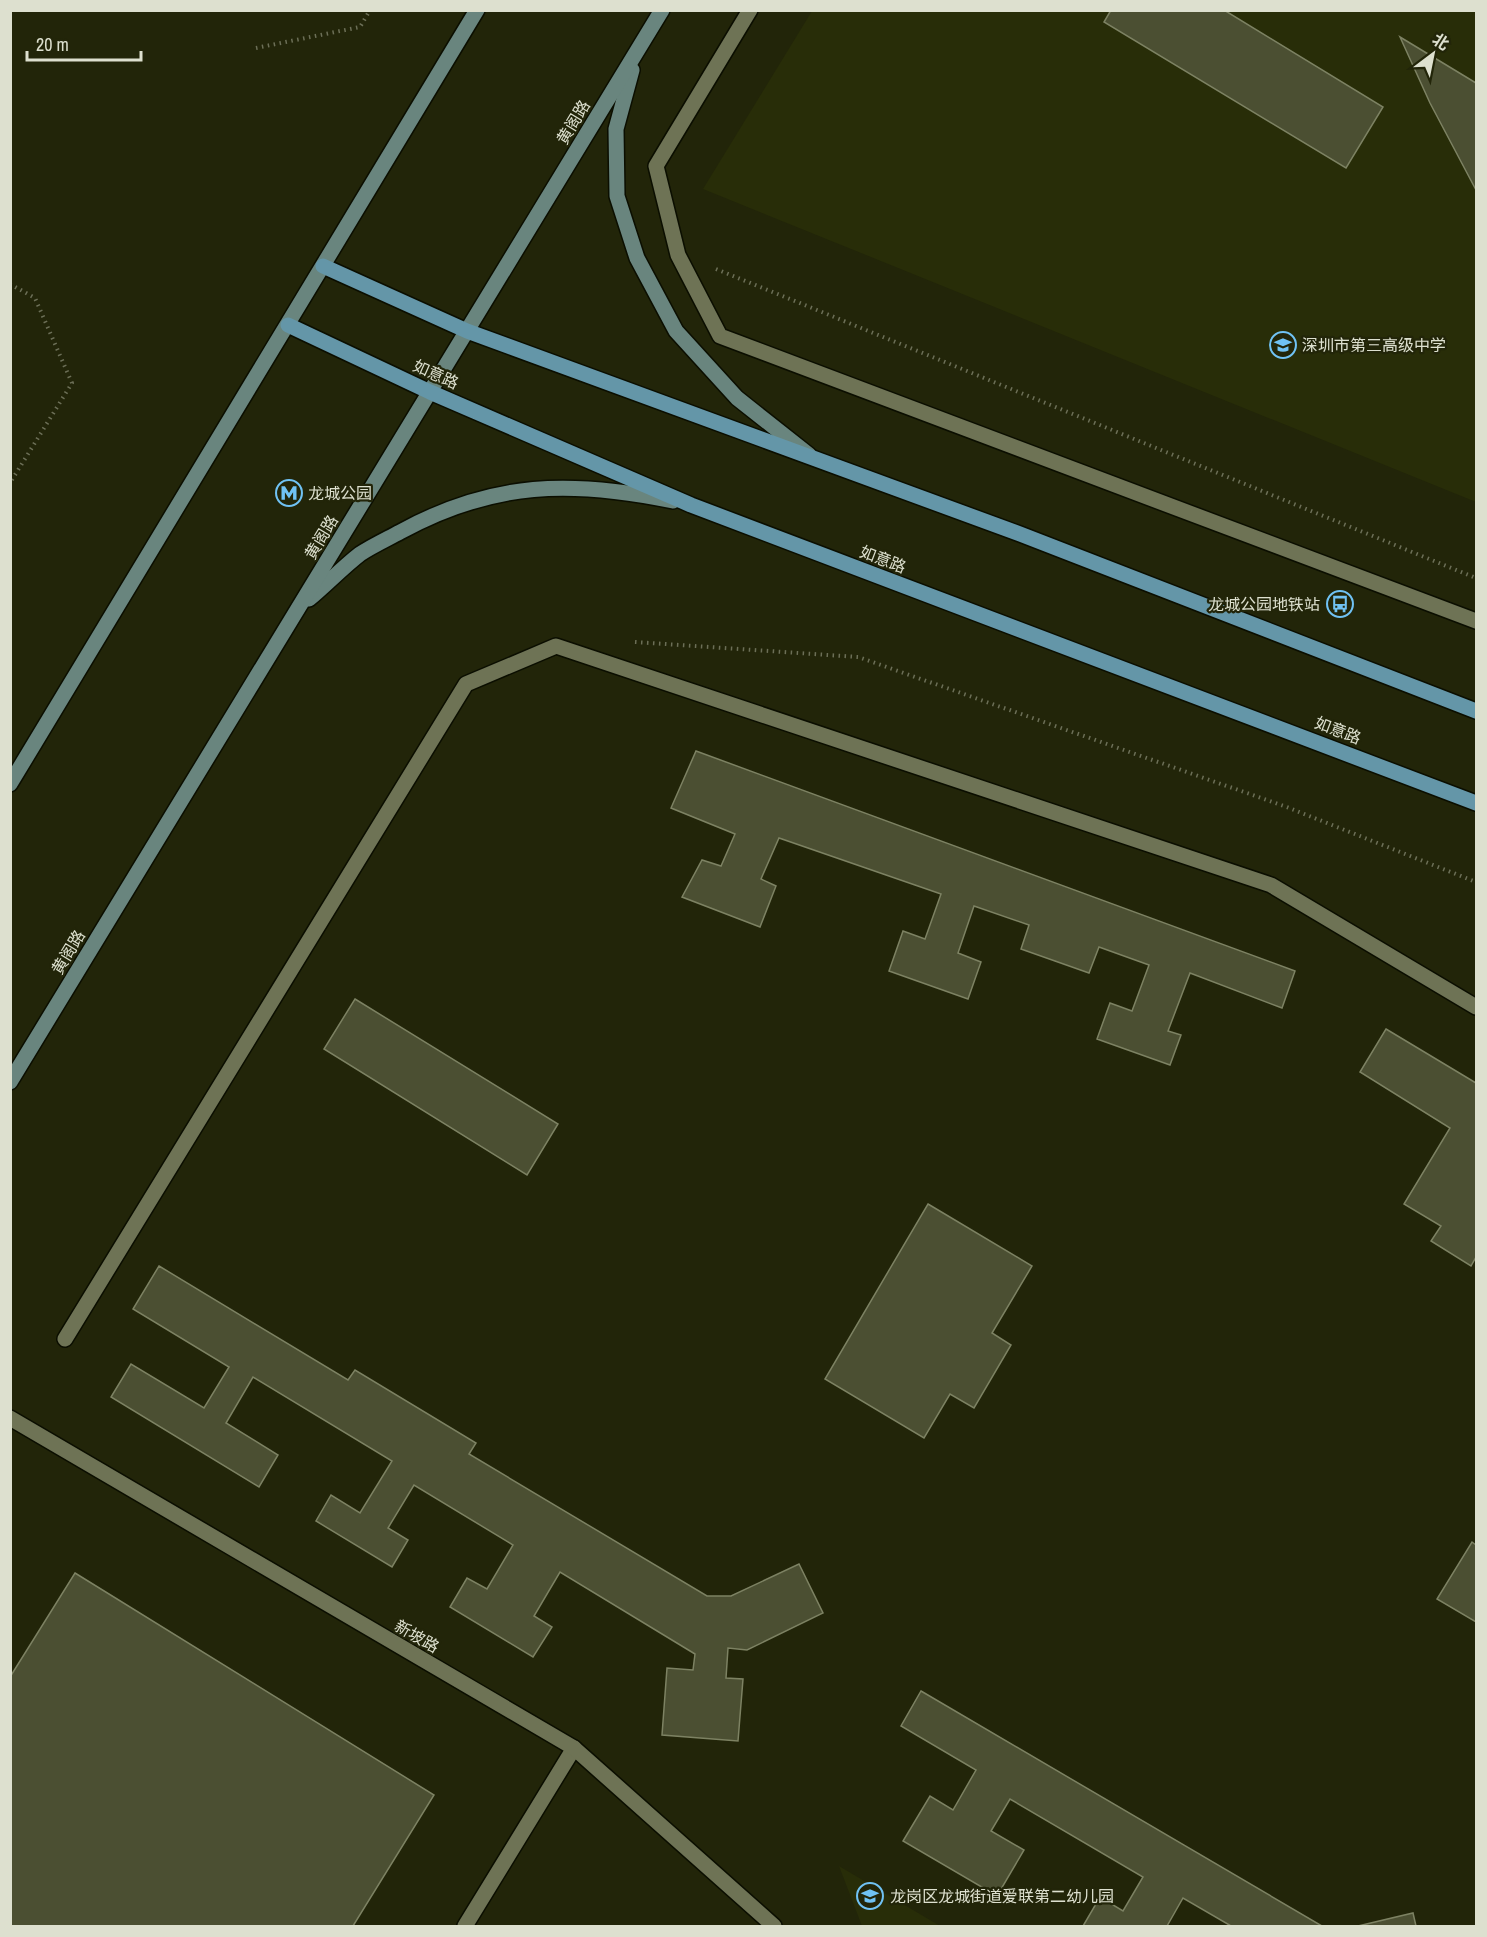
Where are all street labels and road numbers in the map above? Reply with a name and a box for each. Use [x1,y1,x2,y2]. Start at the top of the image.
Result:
street label: 黄阁路 [551,96,595,148]
street label: 如意路 [410,354,462,394]
street label: 黄阁路 [299,511,343,563]
street label: 如意路 [857,540,909,578]
street label: 如意路 [1312,711,1364,749]
street label: 黄阁路 [46,926,90,978]
street label: 新坡路 [391,1614,443,1658]

